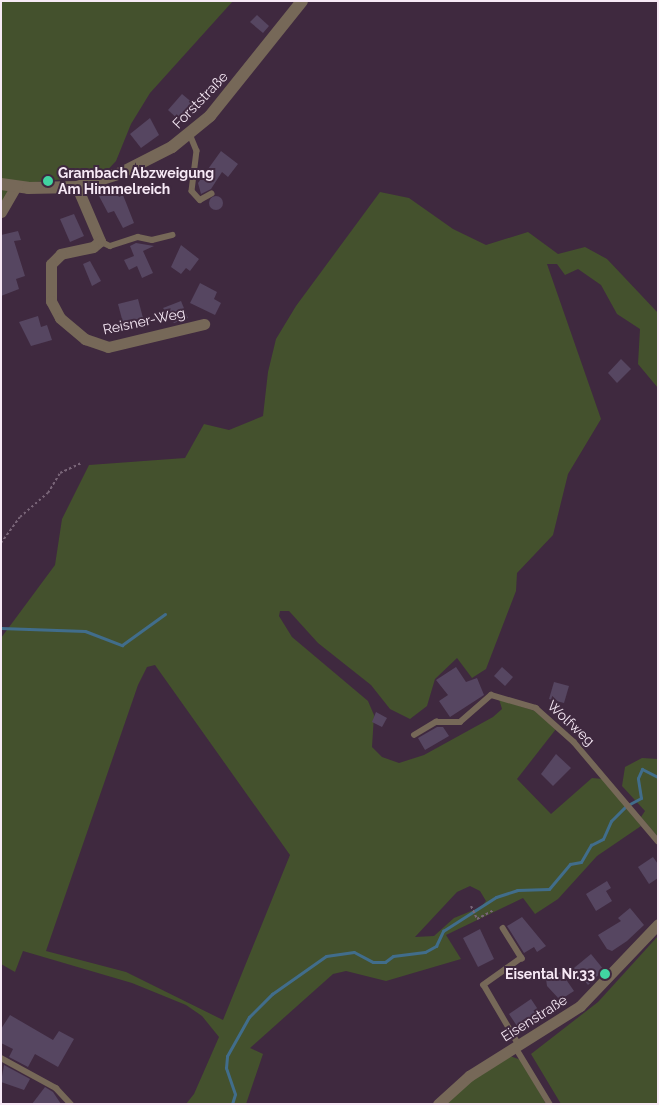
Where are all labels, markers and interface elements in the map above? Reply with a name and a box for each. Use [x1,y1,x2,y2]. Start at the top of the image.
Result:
street label: Forststraße [169,68,231,132]
place label: Grambach Abzweigung Am Himmelreich [58,165,215,198]
marker: Grambach Abzweigung Am Himmelreich [42,175,54,187]
street label: Reisner-Weg [101,304,187,338]
street label: Wolfweg [544,697,598,749]
place label: Eisental Nr.33 [505,966,595,982]
marker: Eisental Nr.33 [599,968,611,980]
street label: Eisenstraße [498,991,570,1045]

